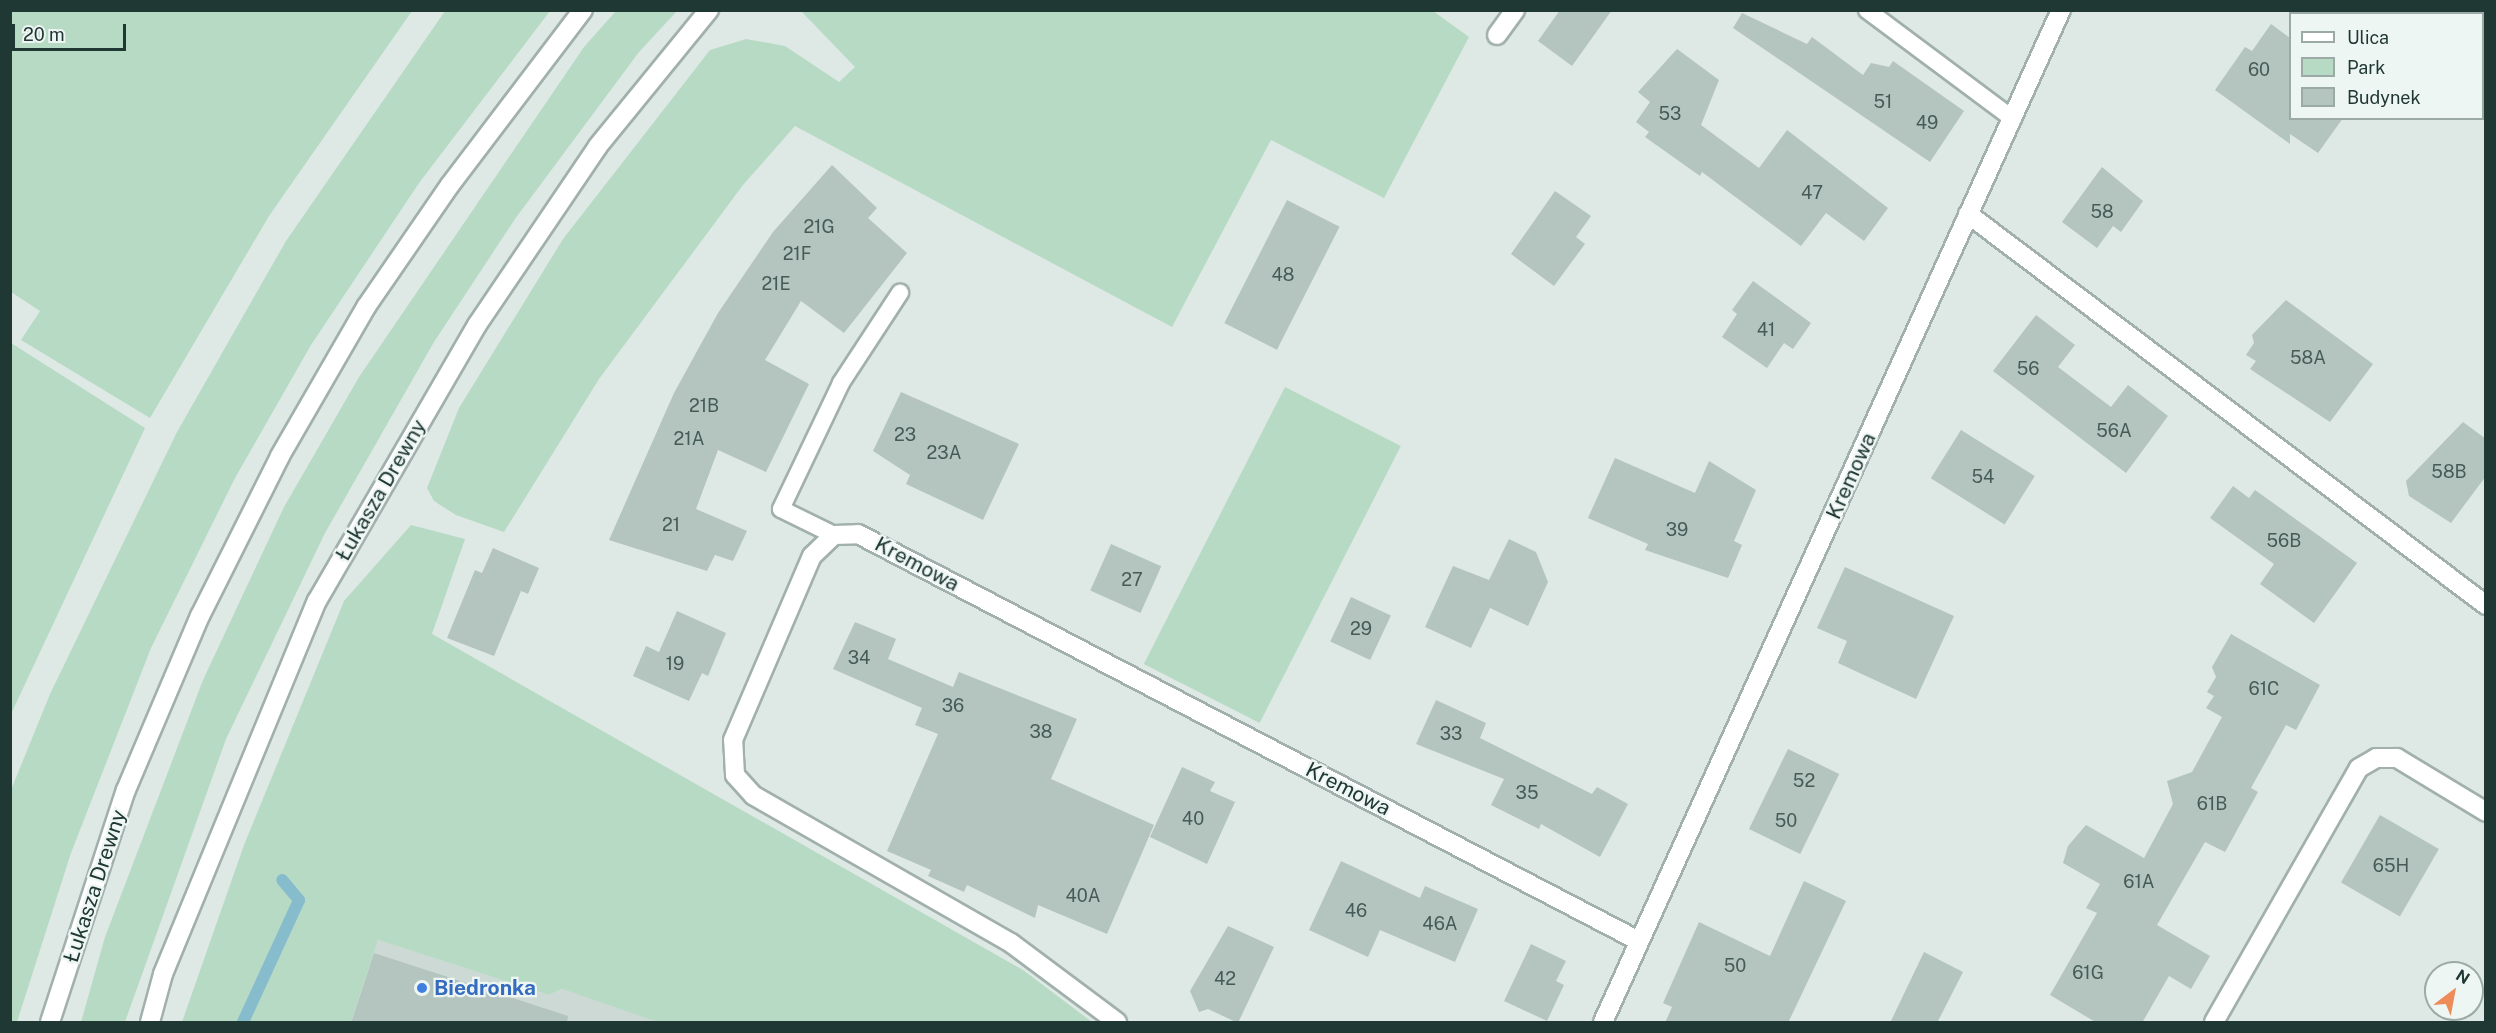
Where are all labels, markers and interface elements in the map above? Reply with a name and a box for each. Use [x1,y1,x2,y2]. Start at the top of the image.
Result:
scale bar [15,12,129,50]
legend [2289,12,2484,120]
text: 20 m [23,24,65,45]
text: Ulica [2347,27,2389,48]
text: Park [2347,57,2385,78]
house number: 60 [2248,59,2270,81]
text: Budynek [2347,87,2421,108]
house number: 51 [1874,91,1892,113]
house number: 53 [1659,103,1681,125]
house number: 49 [1916,112,1938,134]
house number: 47 [1801,182,1823,204]
house number: 58 [2090,201,2114,223]
house number: 21G [803,216,835,238]
house number: 21F [783,243,811,265]
house number: 48 [1272,264,1294,286]
house number: 21E [761,273,791,295]
house number: 41 [1757,319,1775,341]
house number: 58A [2290,347,2326,369]
house number: 56 [2017,358,2039,380]
house number: 21B [689,395,719,417]
street label: Łukasza Drewny [330,415,432,565]
house number: 56A [2096,420,2132,442]
house number: 23 [894,424,916,446]
house number: 21A [674,428,704,450]
street label: Kremowa [1821,429,1881,523]
house number: 23A [927,442,961,464]
house number: 58B [2431,461,2467,483]
house number: 54 [1972,466,1994,488]
house number: 21 [662,514,680,536]
house number: 39 [1666,519,1688,541]
house number: 56B [2267,530,2301,552]
street label: Kremowa [871,531,963,597]
house number: 27 [1121,569,1143,591]
house number: 29 [1350,618,1372,640]
house number: 34 [848,647,870,669]
house number: 19 [666,653,684,675]
house number: 61C [2249,678,2279,700]
house number: 36 [942,695,964,717]
house number: 38 [1030,721,1052,743]
house number: 33 [1440,723,1462,745]
street label: Kremowa [1301,757,1395,821]
house number: 52 [1793,770,1815,792]
house number: 35 [1516,782,1538,804]
house number: 61B [2197,793,2227,815]
street label: Łukasza Drewny [58,807,132,965]
house number: 40 [1182,808,1204,830]
house number: 50 [1775,810,1797,832]
house number: 65H [2373,855,2409,877]
house number: 61A [2123,871,2155,893]
house number: 40A [1065,885,1101,907]
house number: 46 [1345,900,1367,922]
house number: 46A [1422,913,1458,935]
house number: 50 [1724,955,1746,977]
north arrow [2424,961,2484,1021]
house number: 61G [2072,962,2104,984]
text: N [2452,966,2473,988]
house number: 42 [1214,968,1236,990]
place label: Biedronka [434,975,536,1001]
marker: Biedronka [415,981,429,995]

